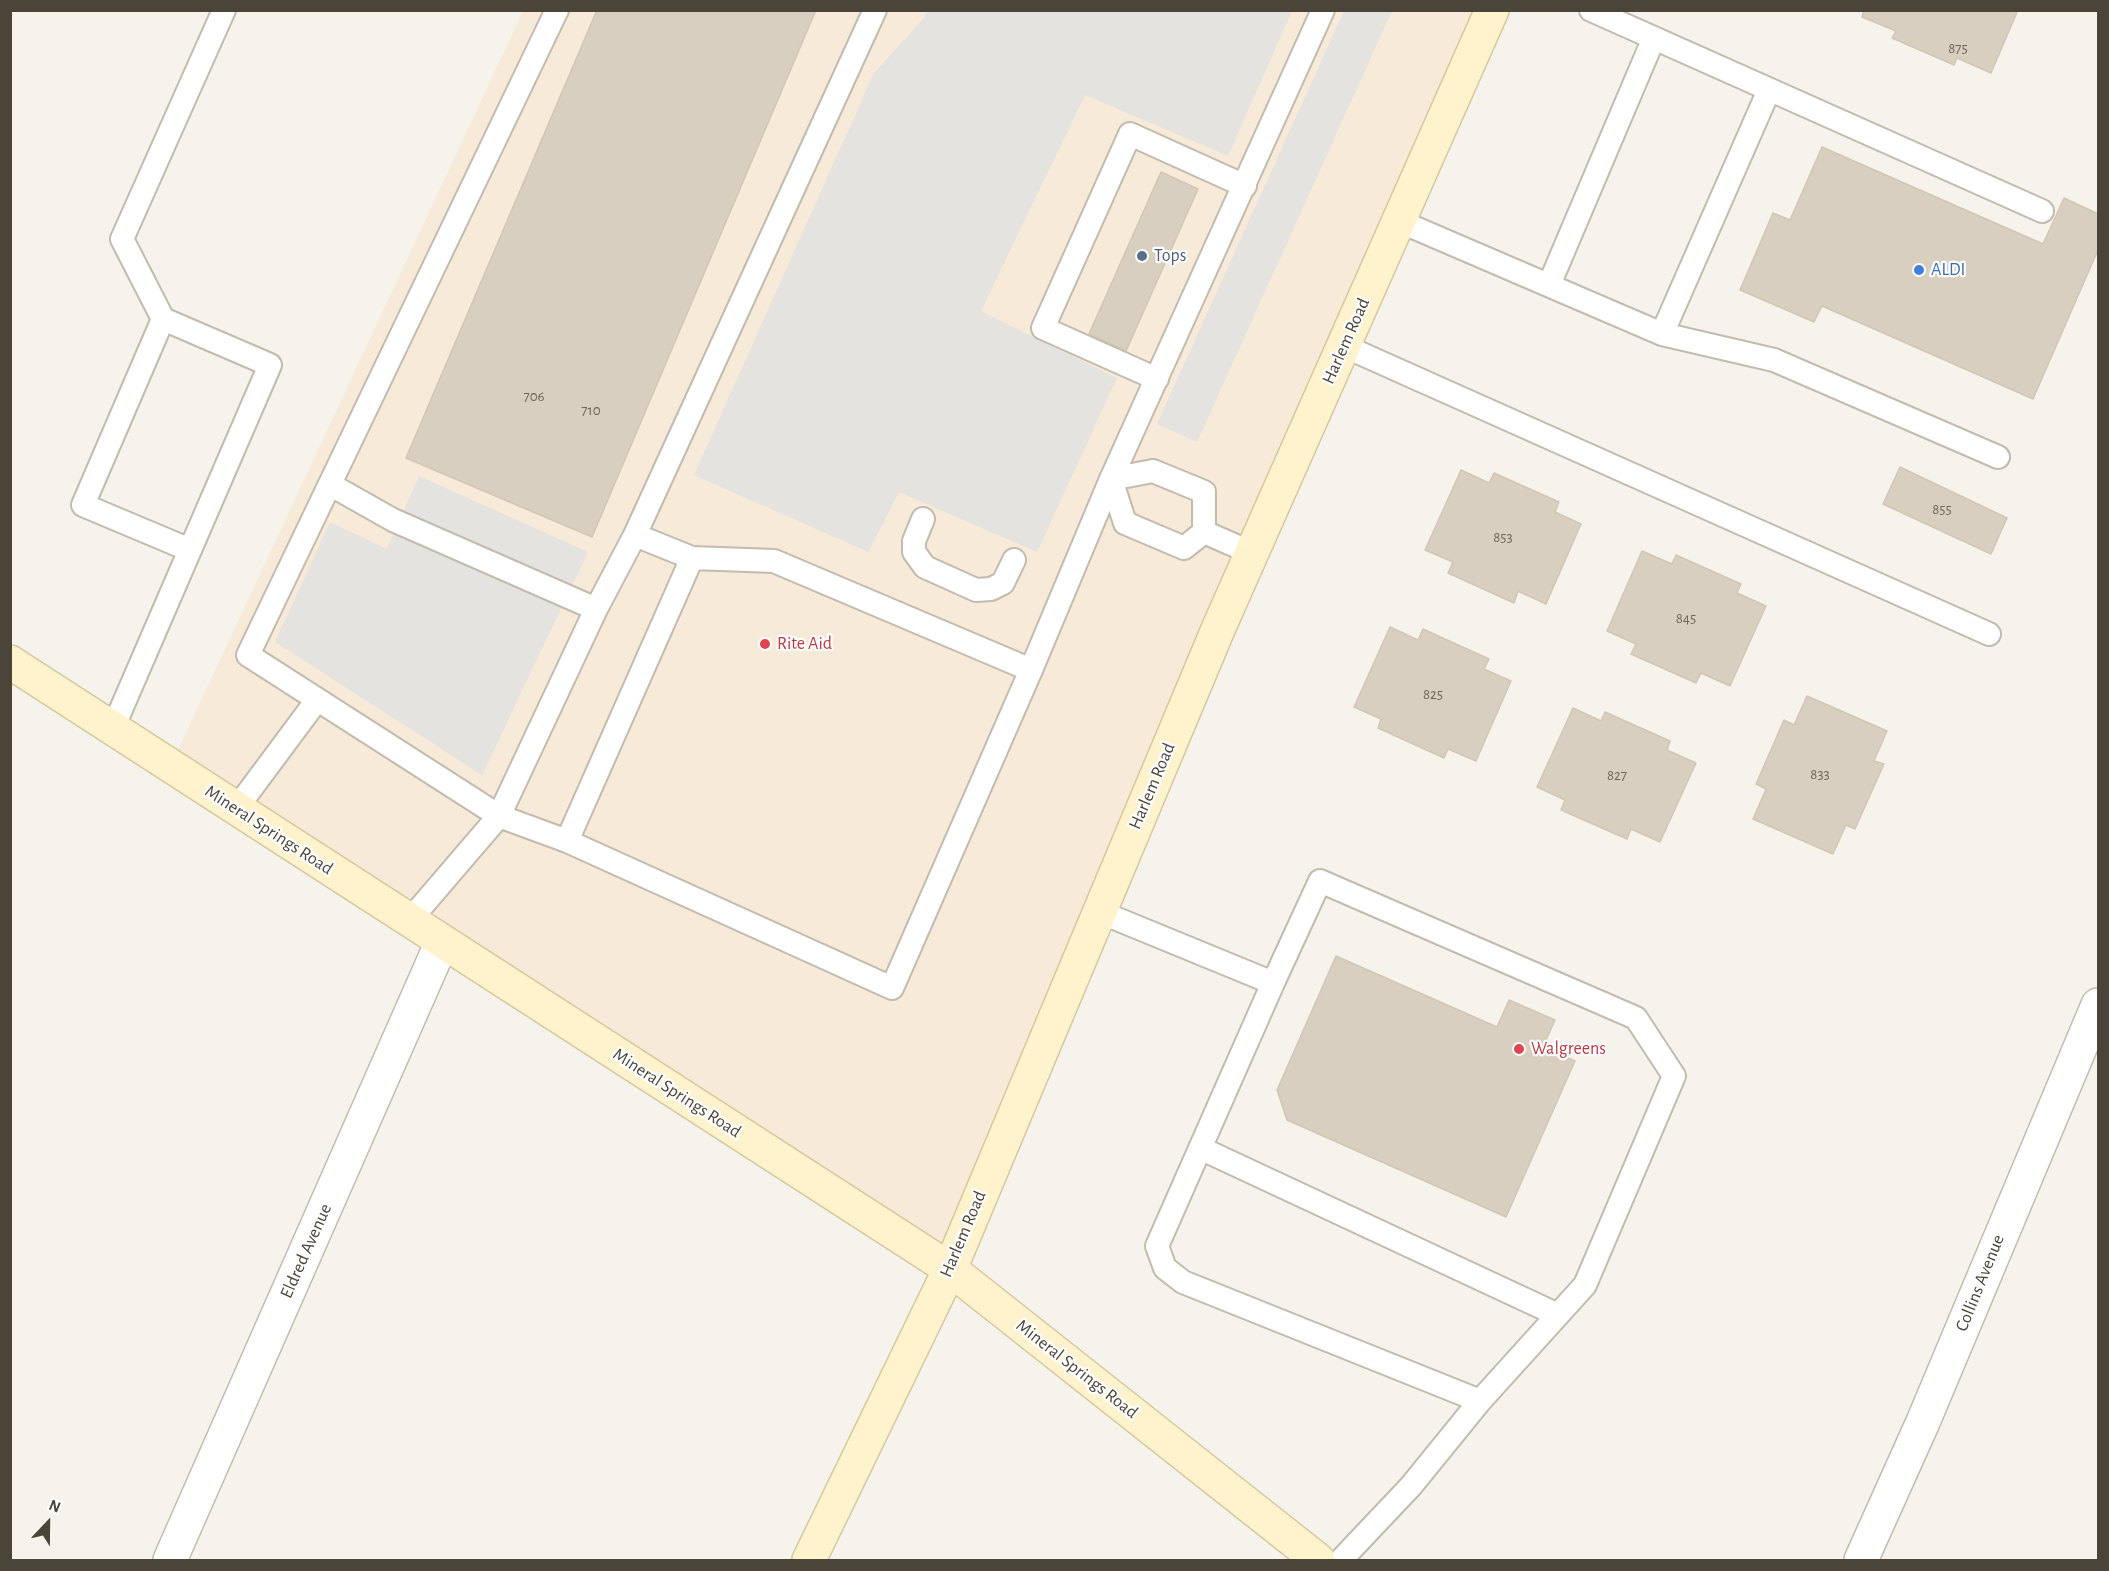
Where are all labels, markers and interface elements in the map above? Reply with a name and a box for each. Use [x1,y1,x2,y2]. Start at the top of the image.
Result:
house number: 875 [1948,39,1968,57]
place label: Tops [1154,245,1186,267]
marker: Tops [1135,249,1149,263]
place label: ALDI [1931,259,1965,281]
marker: ALDI [1912,263,1926,277]
street label: Harlem Road [1317,295,1375,387]
house number: 706 [523,387,545,405]
house number: 710 [581,401,601,419]
house number: 855 [1932,500,1952,518]
house number: 853 [1493,528,1513,546]
house number: 845 [1676,609,1696,627]
place label: Rite Aid [777,633,832,655]
marker: Rite Aid [758,637,772,651]
house number: 825 [1423,685,1443,703]
street label: Harlem Road [1124,740,1180,832]
house number: 833 [1810,765,1830,783]
house number: 827 [1607,766,1627,784]
street label: Mineral Springs Road [201,780,337,880]
place label: Walgreens [1531,1038,1606,1060]
marker: Walgreens [1512,1042,1526,1056]
street label: Mineral Springs Road [609,1043,745,1143]
street label: Harlem Road [935,1188,991,1280]
street label: Eldred Avenue [276,1200,336,1302]
street label: Collins Avenue [1951,1231,2009,1335]
street label: Mineral Springs Road [1012,1315,1142,1423]
north arrow [18,1493,78,1553]
text: N [47,1497,63,1516]

